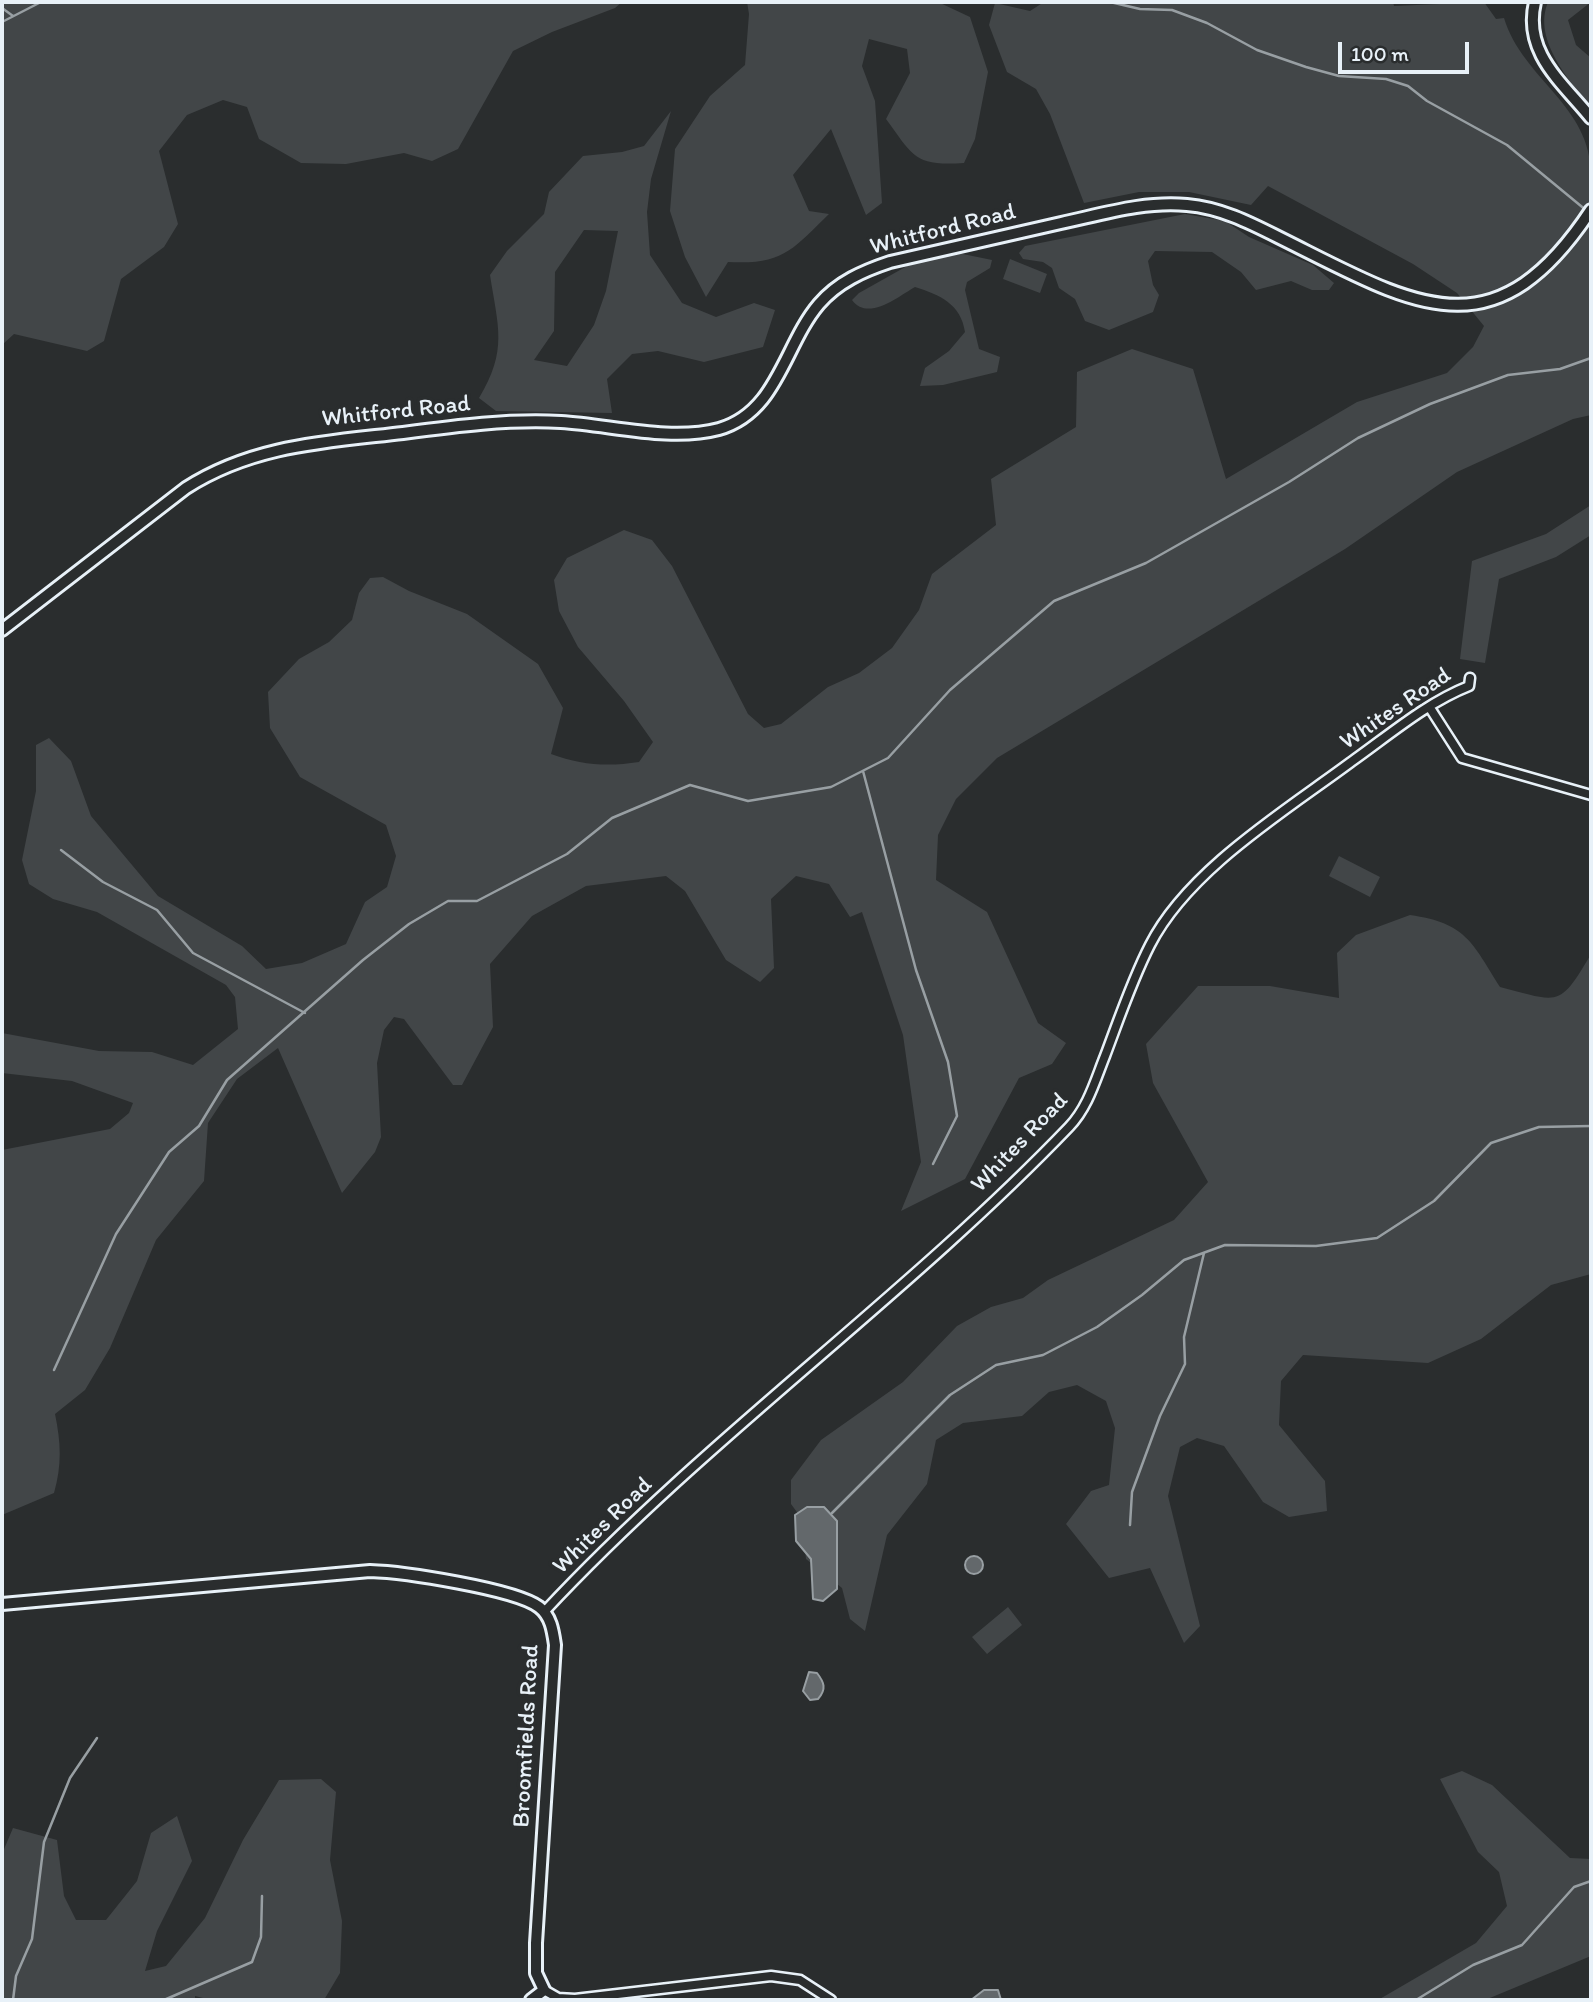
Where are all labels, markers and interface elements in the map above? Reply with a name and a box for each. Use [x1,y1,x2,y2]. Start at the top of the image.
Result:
scale bar [1341,28,1472,72]
text: 100 m [1351,41,1409,66]
street label: Whitford Road [867,198,1019,262]
street label: Whitford Road [320,390,472,434]
street label: Whites Road [1335,661,1457,757]
street label: Whites Road [965,1087,1075,1199]
street label: Whites Road [547,1471,659,1581]
street label: Broomfields Road [508,1644,546,1828]

